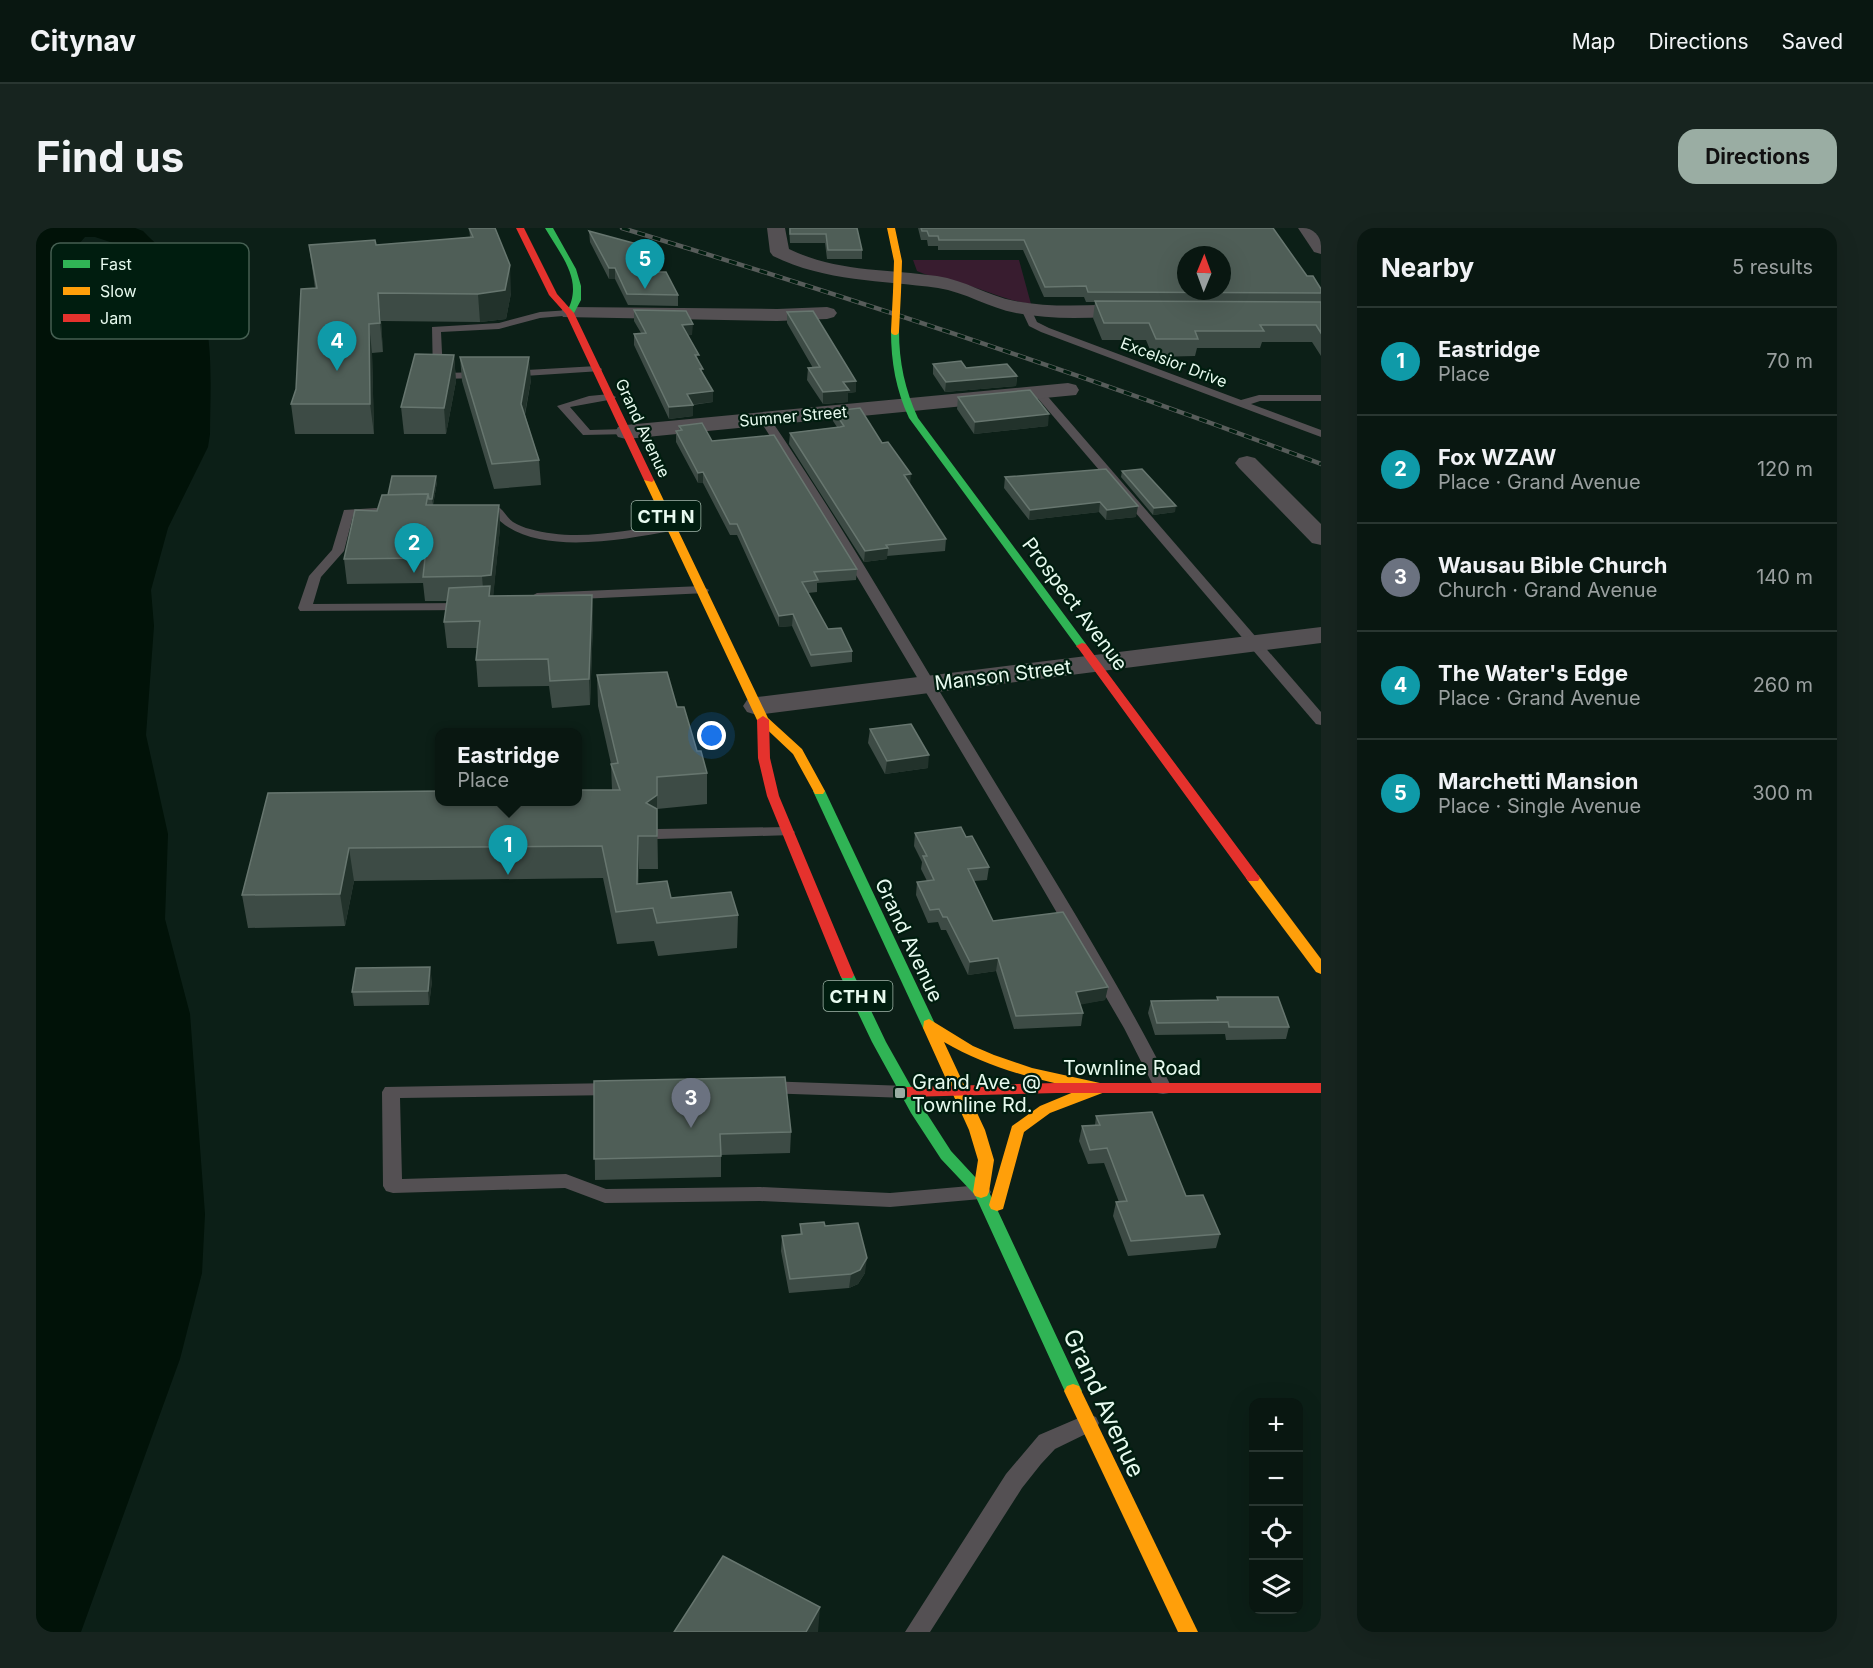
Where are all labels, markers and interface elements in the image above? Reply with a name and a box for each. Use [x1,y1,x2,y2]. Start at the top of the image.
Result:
text: Citynav [30,24,136,58]
text: Map [1572,29,1615,54]
text: Directions [1648,29,1749,54]
text: Saved [1782,29,1843,54]
button: Directions [1678,129,1837,184]
text: Find us [36,131,184,182]
pin: 5 [626,239,664,289]
legend [51,243,249,339]
north arrow [1177,246,1231,300]
text: Nearby [1381,252,1474,283]
text: Fast [100,254,132,274]
text: 5 results [1732,255,1813,279]
text: Slow [100,281,137,301]
text: Jam [100,308,132,328]
pin: 4 [318,322,356,371]
street label: Excelsior Drive [1118,333,1230,391]
text: Eastridge [1438,336,1540,362]
text: 1 [1396,349,1405,373]
text: 70 m [1766,349,1813,373]
text: Place [1438,362,1490,386]
street label: Grand Avenue [611,375,675,481]
street label: Sumner Street [738,401,848,431]
text: Fox WZAW [1438,444,1556,470]
text: 2 [1394,457,1407,481]
text: 120 m [1757,457,1813,481]
text: Place · Grand Avenue [1438,470,1641,494]
road number: CTH N [632,501,700,531]
pin: 2 [394,524,434,573]
street label: Prospect Avenue [1017,533,1133,675]
text: Wausau Bible Church [1438,552,1667,578]
text: 3 [1394,565,1407,589]
text: 140 m [1756,565,1813,589]
text: Church · Grand Avenue [1438,578,1657,602]
street label: Manson Street [933,655,1073,695]
text: The Water's Edge [1438,660,1628,686]
text: 4 [1394,673,1407,697]
text: 260 m [1753,673,1813,697]
text: Place · Grand Avenue [1438,686,1641,710]
your location [697,721,726,750]
popup [435,728,582,806]
text: Eastridge [457,742,560,768]
text: Place [457,768,509,792]
text: Marchetti Mansion [1438,768,1638,794]
text: 5 [1394,781,1407,805]
text: 300 m [1752,781,1813,805]
text: Place · Single Avenue [1438,794,1641,818]
pin: 1 [488,826,528,875]
street label: Grand Avenue [870,874,948,1006]
road number: CTH N [824,981,892,1011]
street label: Townline Road [1063,1056,1201,1080]
place label: Grand Ave. @ Townline Rd. [912,1070,1041,1117]
pin: 3 [672,1078,710,1128]
marker: Grand Ave. @ Townline Rd. [893,1086,907,1100]
street label: Grand Avenue [1057,1324,1151,1482]
map controls [1249,1398,1303,1614]
button: + [1249,1398,1303,1452]
button: − [1249,1452,1303,1506]
button: locate [1249,1506,1303,1560]
button: layers [1249,1560,1303,1614]

